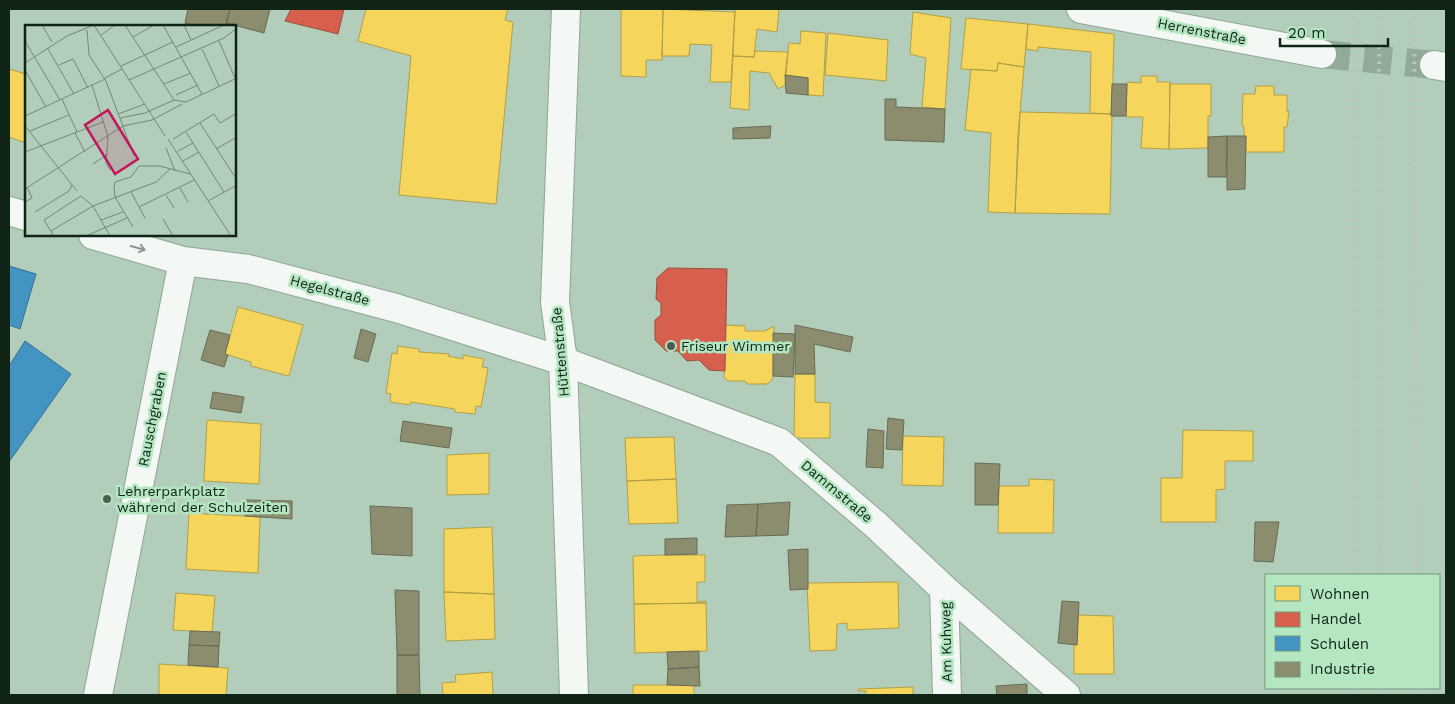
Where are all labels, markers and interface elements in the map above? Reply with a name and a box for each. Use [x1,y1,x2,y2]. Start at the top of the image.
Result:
street label: Herrenstraße [1156,15,1248,47]
scale bar [1280,15,1388,47]
text: 20 m [1288,24,1326,42]
inset map [25,25,236,236]
one-way arrow [130,243,146,253]
street label: Hegelstraße [289,272,371,308]
street label: Hüttenstraße [548,307,572,397]
place label: Friseur Wimmer [681,338,790,354]
marker: Friseur Wimmer [665,340,677,352]
street label: Rauschgraben [135,370,169,468]
street label: Dammstraße [798,457,876,525]
place label: Lehrerparkplatz während der Schulzeiten [117,483,288,515]
marker: Lehrerparkplatz während der Schulzeiten [101,493,113,505]
legend [1265,574,1440,689]
text: Wohnen [1310,585,1369,603]
street label: Am Kuhweg [937,601,955,682]
text: Handel [1310,610,1362,628]
text: Schulen [1310,635,1369,653]
text: Industrie [1310,660,1375,678]

